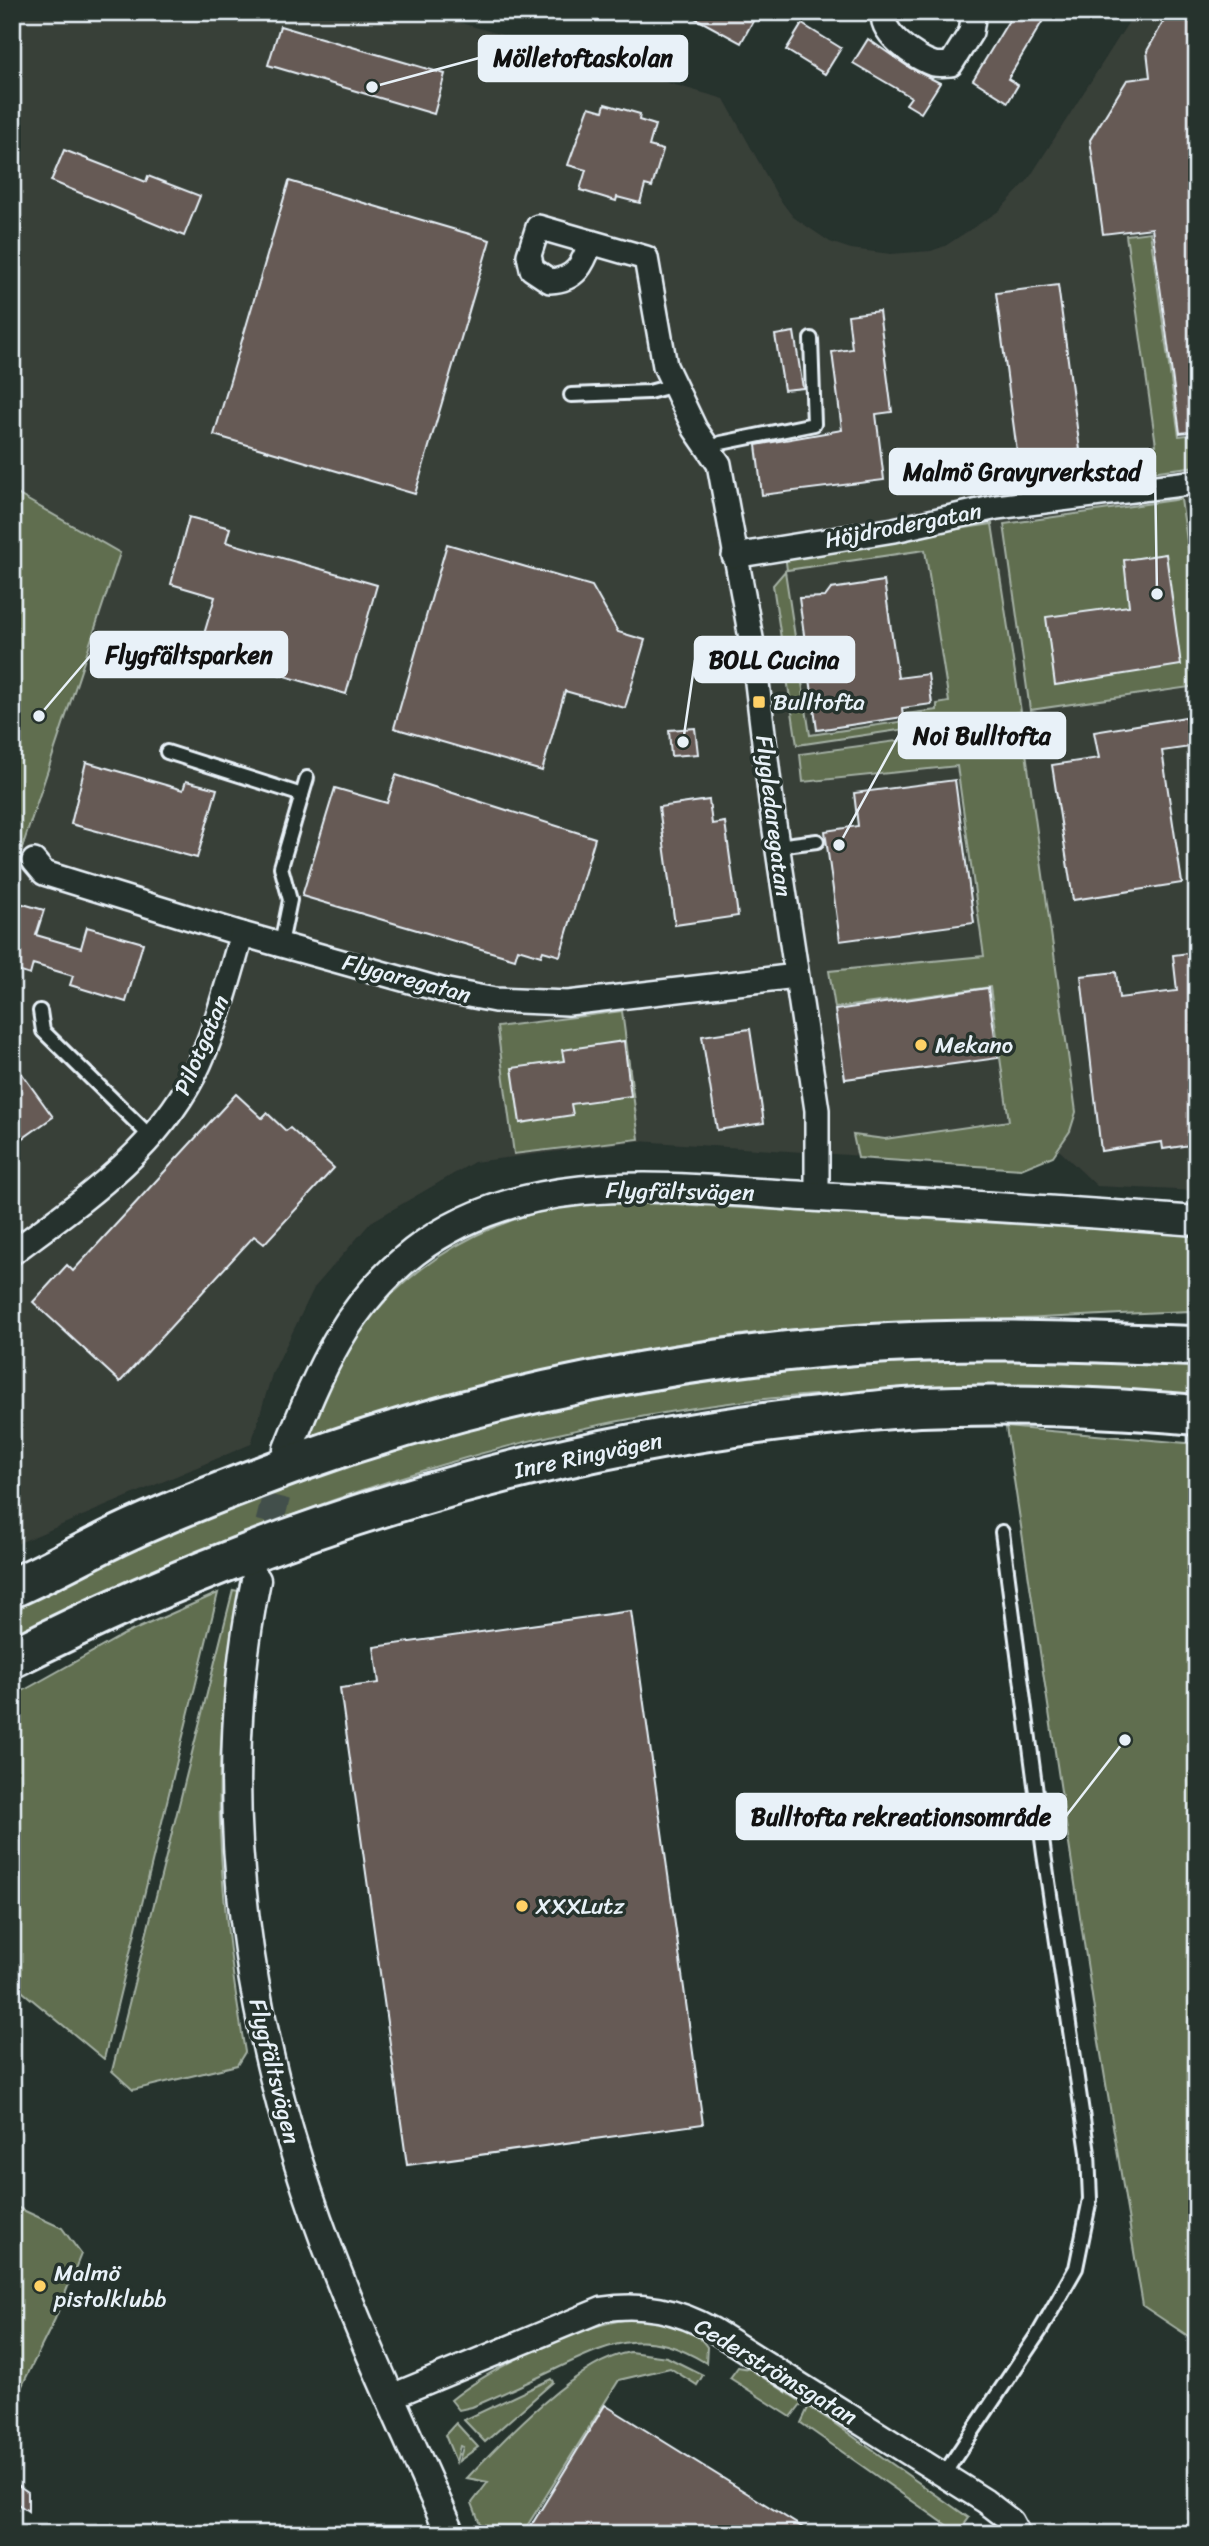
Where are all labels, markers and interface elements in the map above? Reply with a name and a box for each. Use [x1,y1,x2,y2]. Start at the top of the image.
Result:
callout: Mölletoftaskolan [479,36,687,81]
text: Mölletoftaskolan [492,37,673,79]
callout: Malmö Gravyrverkstad [890,449,1155,494]
text: Malmö Gravyrverkstad [902,451,1143,493]
street label: Höjdrodergatan [821,490,985,561]
callout: Flygfältsparken [91,632,287,677]
text: Flygfältsparken [104,634,273,676]
callout: BOLL Cucina [695,637,854,682]
text: BOLL Cucina [709,639,840,681]
place label: Bulltofta [773,682,865,723]
marker: Bulltofta [751,694,767,710]
callout: Noi Bulltofta [899,713,1065,758]
text: Noi Bulltofta [912,715,1052,757]
street label: Flygledaregatan [743,733,804,900]
street label: Flygaregatan [338,942,476,1015]
street label: Pilotgatan [162,989,241,1102]
place label: Mekano [935,1025,1013,1066]
marker: Mekano [913,1037,929,1053]
street label: Flygfältsvägen [605,1170,755,1213]
street label: Inre Ringvägen [509,1420,666,1491]
callout: Bulltofta rekreationsområde [737,1794,1066,1839]
text: Bulltofta rekreationsområde [751,1796,1052,1838]
place label: XXXLutz [535,1886,625,1927]
marker: XXXLutz [514,1898,530,1914]
street label: Flygfältsvägen [237,1994,312,2148]
place label: Malmö pistolklubb [53,2253,167,2320]
marker: Malmö pistolklubb [32,2278,48,2294]
street label: Cederströmsgatan [686,2306,865,2437]

